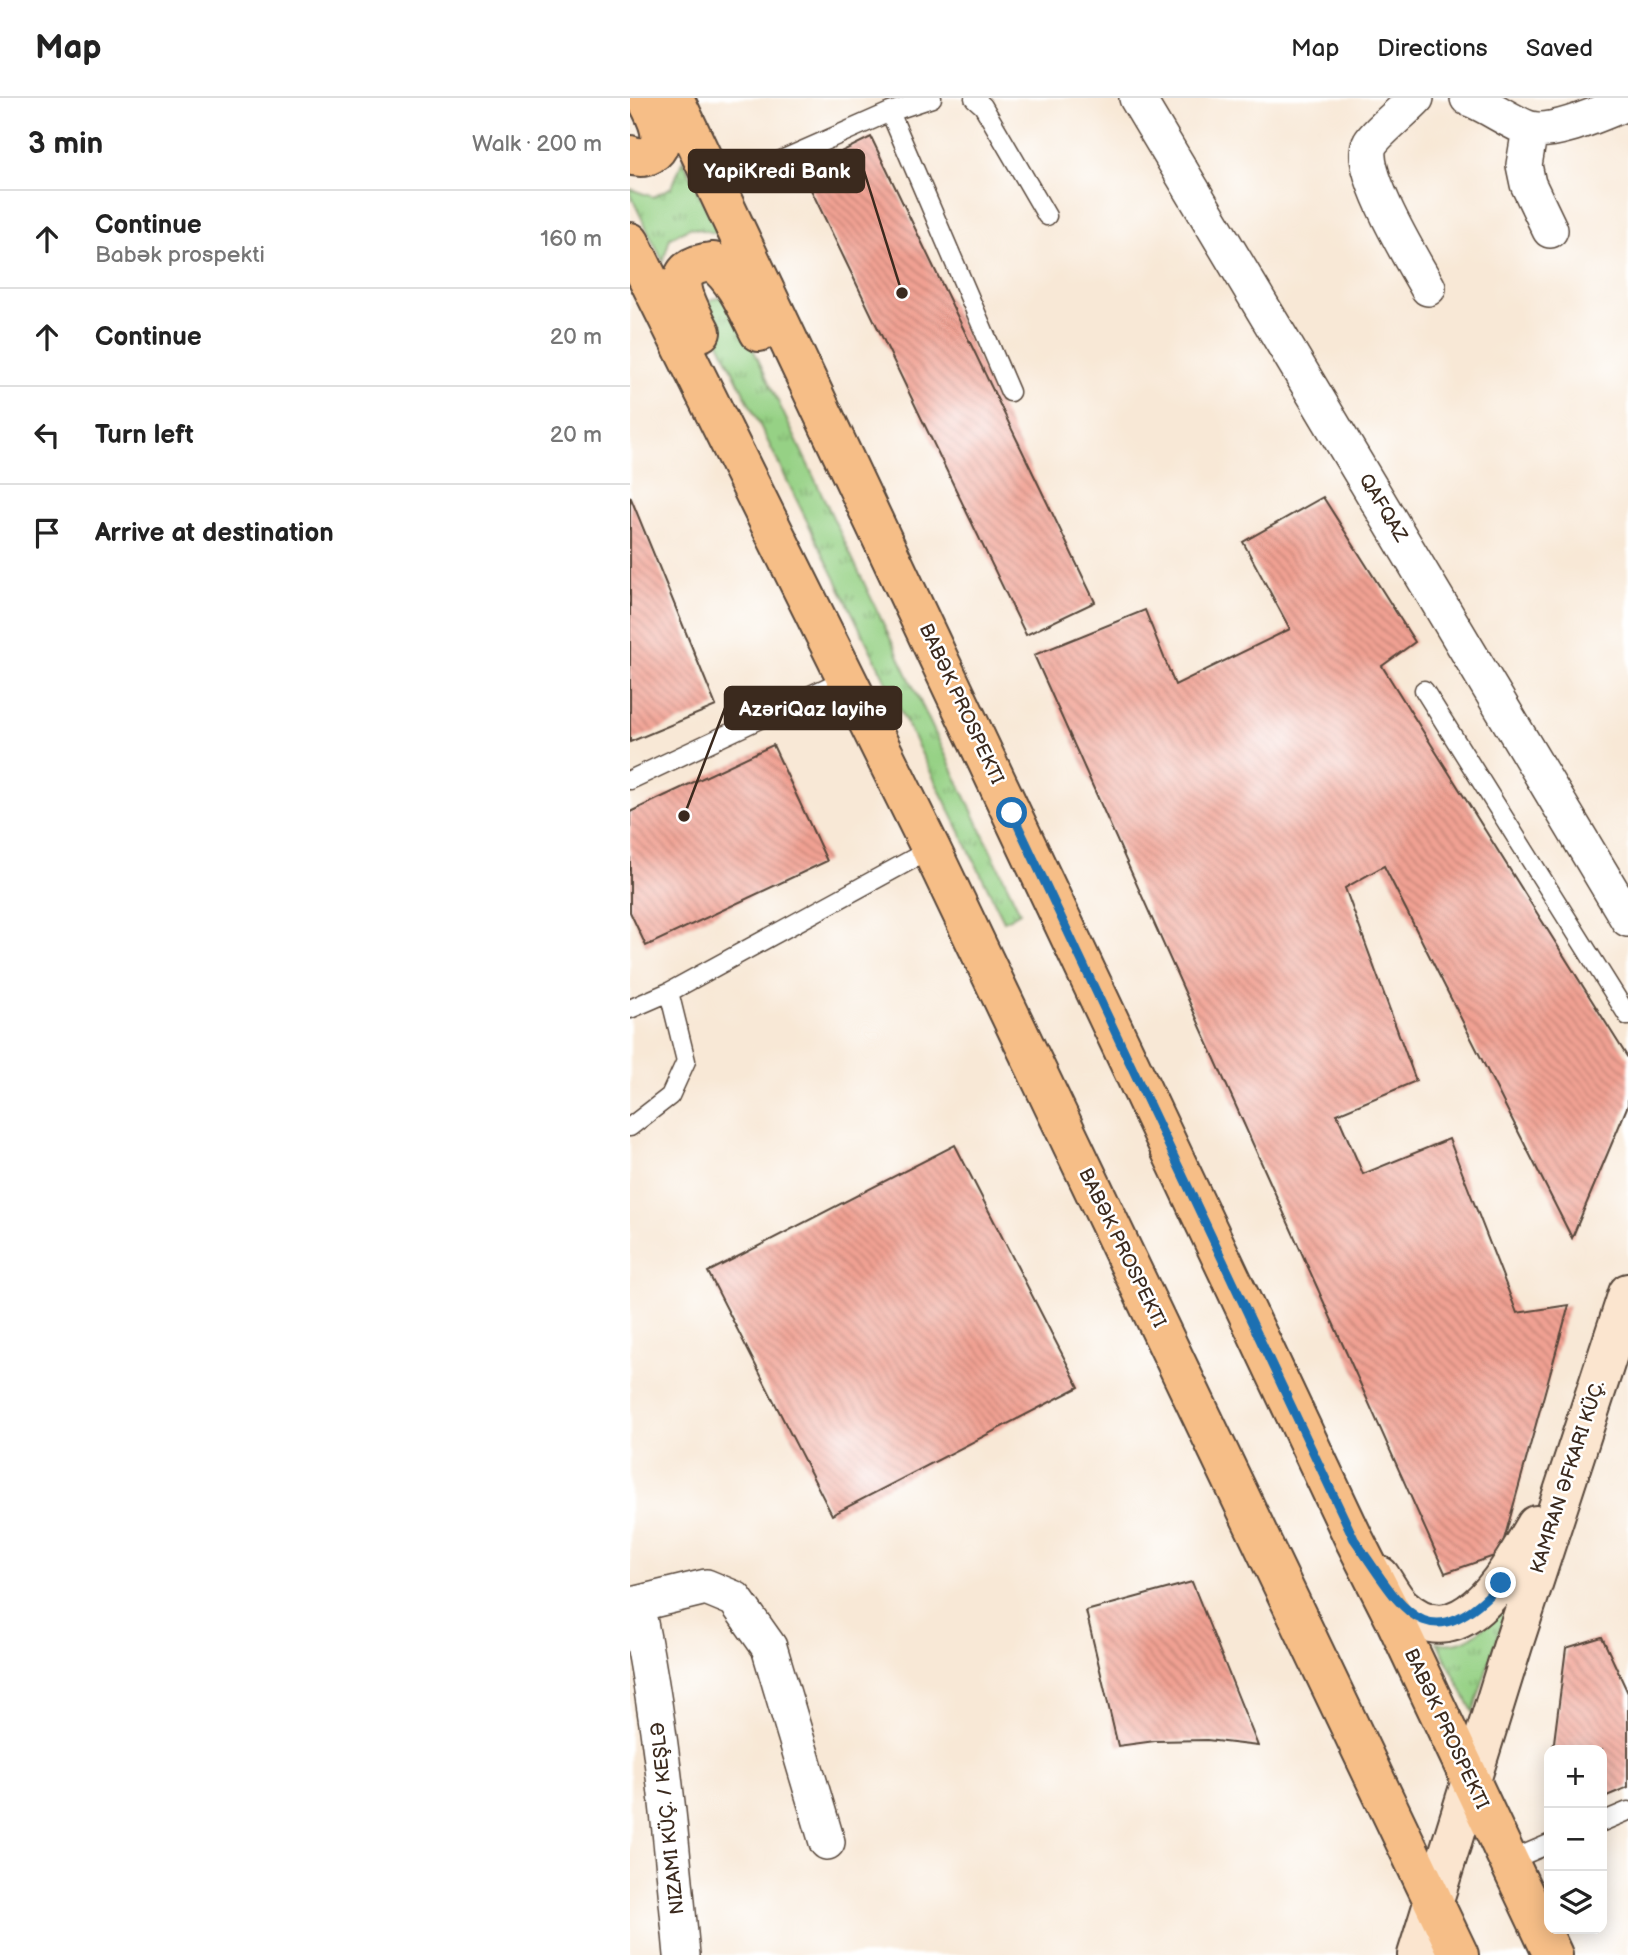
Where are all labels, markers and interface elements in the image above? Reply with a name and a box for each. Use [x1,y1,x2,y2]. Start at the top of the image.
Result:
text: Map [35,28,101,68]
text: Map [1291,34,1339,63]
text: Directions [1377,34,1488,63]
text: Saved [1526,34,1593,63]
text: 3 min [28,126,103,162]
text: Walk · 200 m [472,130,602,158]
callout: YapiKredi Bank [689,150,864,192]
text: YapiKredi Bank [703,159,851,184]
text: Continue [95,210,202,241]
icon: ahead [28,220,66,258]
text: 160 m [540,225,602,253]
text: Babək prospekti [95,241,265,269]
icon: ahead [28,318,66,356]
text: Continue [95,322,202,353]
text: 20 m [550,323,602,351]
icon: left [28,416,66,454]
text: Turn left [95,420,194,451]
text: 20 m [550,421,602,449]
street label: QAFQAZ [1354,470,1413,547]
icon: arrive [28,514,66,552]
text: Arrive at destination [95,518,334,549]
street label: BABƏK PROSPEKTI [914,620,1008,788]
callout: AzəriQaz layihə [725,687,901,729]
text: AzəriQaz layihə [738,697,887,722]
route start [996,797,1027,828]
street label: BABƏK PROSPEKTI [1073,1165,1171,1332]
street label: KAMRAN ƏFKARI KÜÇ. [1526,1378,1610,1576]
route end [1485,1567,1516,1598]
street label: BABƏK PROSPEKTI [1399,1645,1493,1813]
street label: NIZAMI KÜÇ. / KEŞLƏ [646,1721,690,1915]
map controls [1544,1745,1607,1934]
button: + [1544,1745,1607,1808]
button: − [1544,1808,1607,1871]
button: layers [1544,1871,1607,1934]

